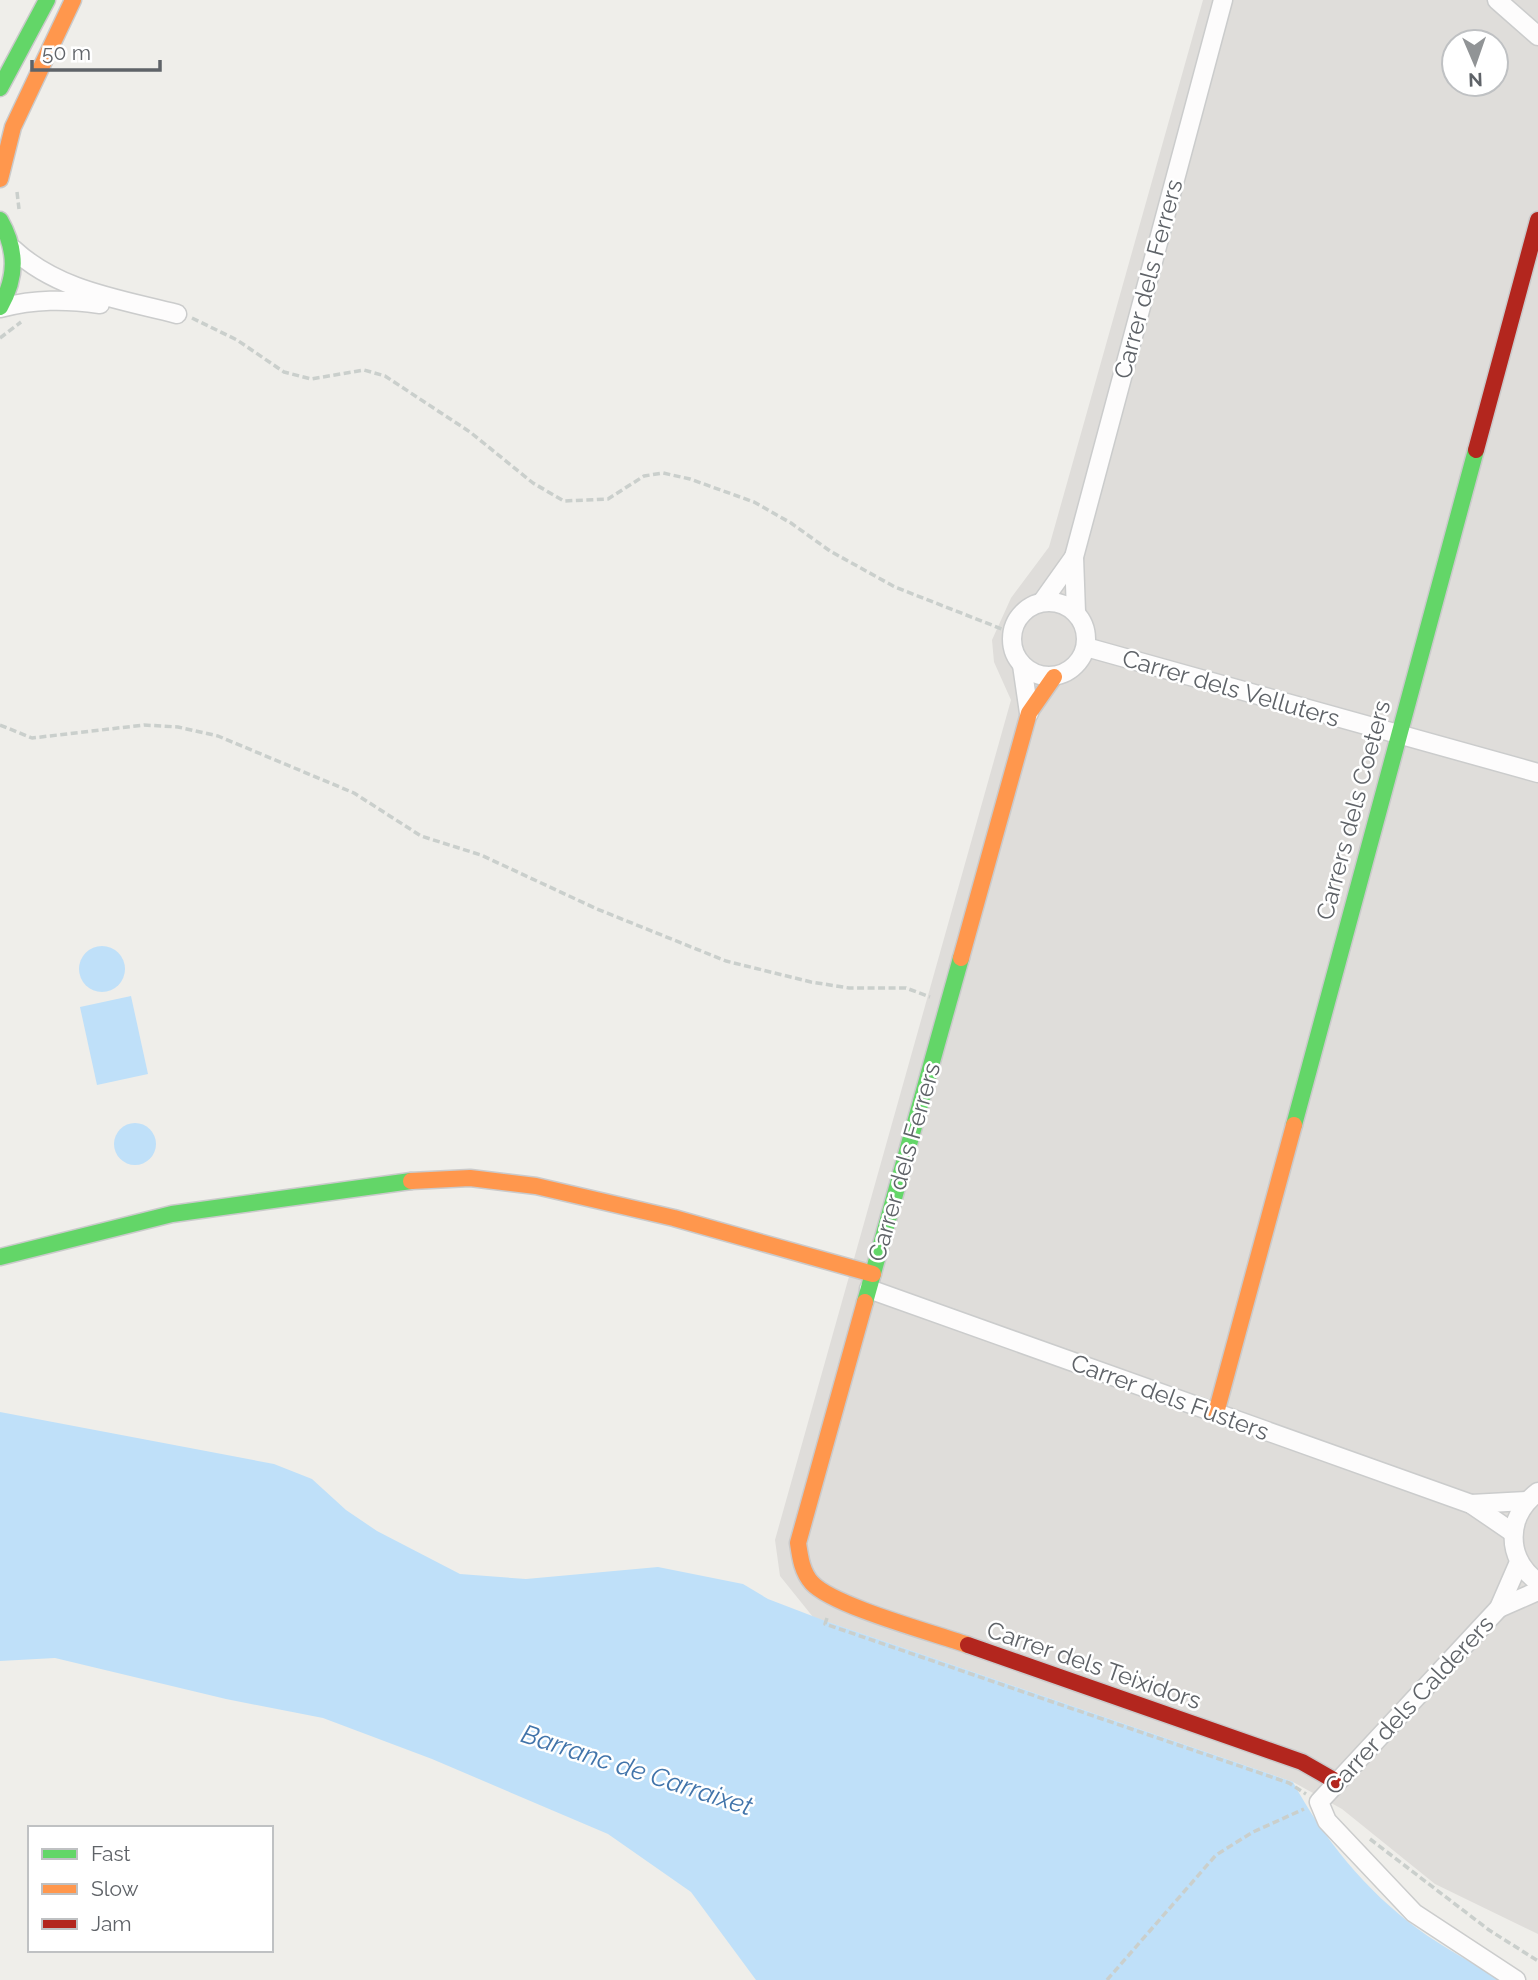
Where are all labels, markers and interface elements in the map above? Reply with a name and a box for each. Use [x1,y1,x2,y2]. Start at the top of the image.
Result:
scale bar [32,28,159,72]
north arrow [1440,28,1510,98]
text: 50 m [42,40,91,65]
text: N [1468,69,1483,91]
street label: Carrer dels Ferrers [1107,176,1189,382]
street label: Carrer dels Velluters [1119,643,1343,733]
street label: Carrers dels Coeters [1310,697,1396,923]
street label: Carrer dels Ferrers [862,1059,946,1265]
street label: Carrer dels Fusters [1067,1348,1273,1446]
street label: Carrer dels Calderers [1318,1609,1500,1801]
street label: Carrer dels Teixidors [983,1615,1205,1715]
water label: Barranc de Carraixet [518,1718,757,1822]
legend [28,1826,273,1952]
text: Fast [91,1841,131,1866]
text: Slow [91,1876,139,1901]
text: Jam [91,1911,132,1936]

